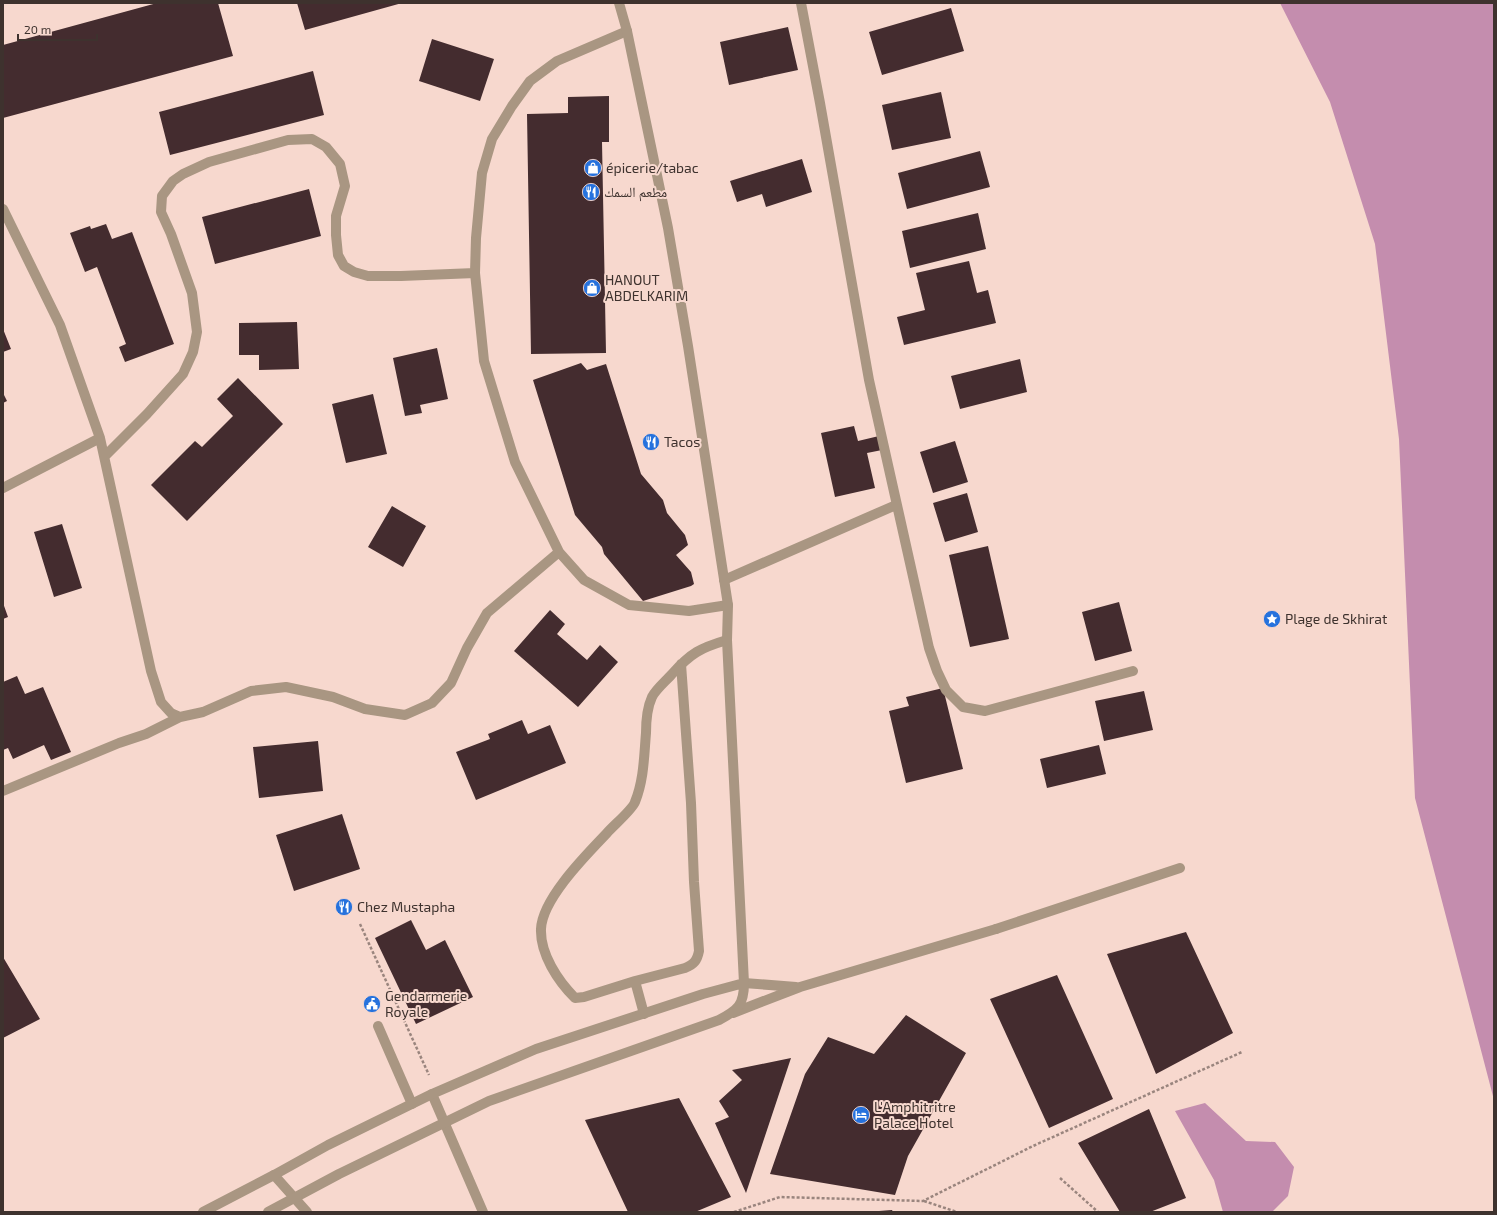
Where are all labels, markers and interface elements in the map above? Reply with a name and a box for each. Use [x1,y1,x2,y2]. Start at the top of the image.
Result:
scale bar [18,16,97,42]
text: 20 m [24,22,51,36]
shop icon: épicerie/tabac [583,158,603,178]
place label: épicerie/tabac [606,159,699,176]
restaurant icon: مطعم السمك [581,182,601,202]
place label: مطعم السمك [604,183,667,202]
place label: HANOUT ABDELKARIM [605,271,688,304]
shop icon: HANOUT ABDELKARIM [582,278,602,298]
restaurant icon: Tacos [641,432,661,452]
place label: Tacos [664,433,700,450]
place icon: Plage de Skhirat [1262,609,1282,629]
place label: Plage de Skhirat [1285,610,1387,627]
restaurant icon: Chez Mustapha [334,897,354,917]
place label: Chez Mustapha [357,898,455,915]
place label: Gendarmerie Royale [385,987,467,1020]
public building icon: Gendarmerie Royale [362,994,382,1014]
place label: L'Amphitritre Palace Hotel [874,1098,956,1131]
hotel icon: L'Amphitritre Palace Hotel [851,1105,871,1125]

